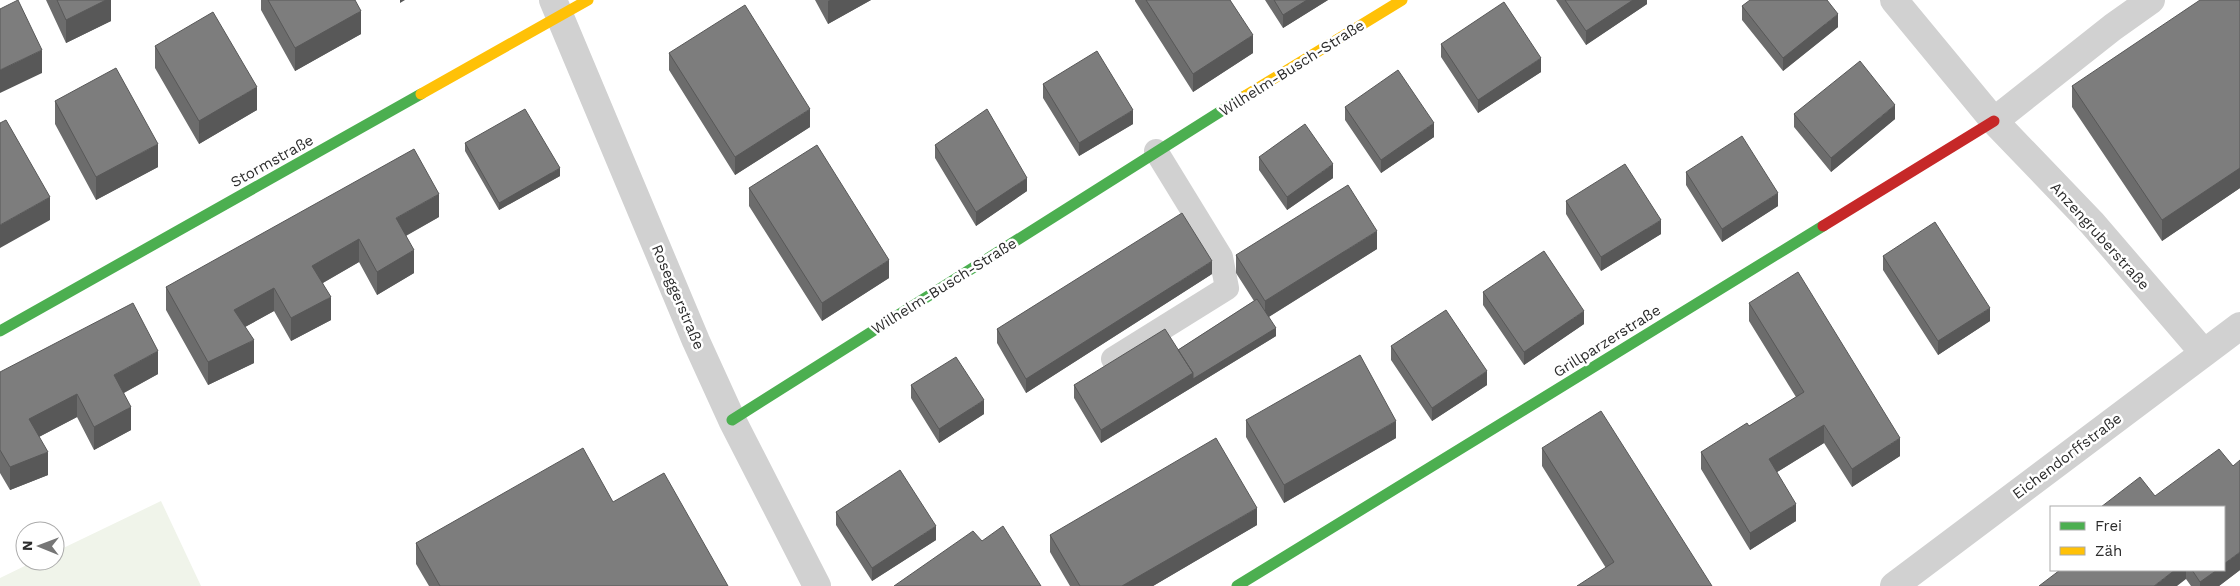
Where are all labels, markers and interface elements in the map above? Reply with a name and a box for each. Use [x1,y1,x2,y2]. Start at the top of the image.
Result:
street label: Wilhelm-Busch-Straße [1216,16,1368,120]
street label: Stormstraße [227,131,317,191]
street label: Anzengruberstraße [2047,178,2153,294]
street label: Wilhelm-Busch-Straße [868,234,1020,338]
street label: Roseggerstraße [648,242,708,352]
street label: Grillparzerstraße [1550,301,1664,381]
street label: Eichendorffstraße [2009,409,2125,503]
legend [2050,506,2225,571]
text: Frei [2095,517,2122,535]
north arrow [15,521,65,571]
text: N [19,540,35,551]
text: Zäh [2095,542,2122,560]

